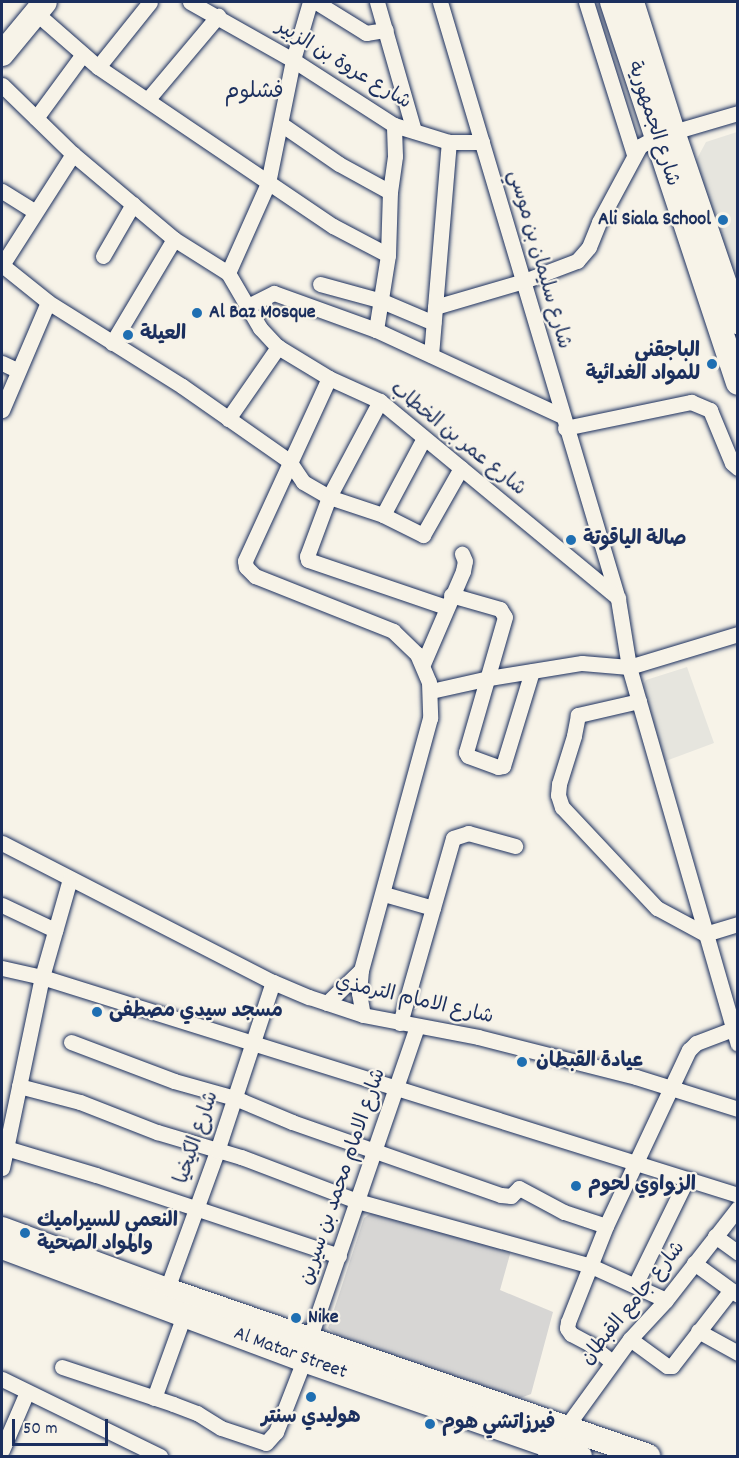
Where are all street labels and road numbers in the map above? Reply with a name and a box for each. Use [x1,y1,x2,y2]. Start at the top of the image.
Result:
street label: شارع عروة بن الزبير [271,16,415,116]
street label: شارع الجمهورية [620,58,684,190]
street label: شارع سليمان بن موسي [501,168,575,352]
street label: شارع عمر بن الخطاب [384,378,530,502]
street label: شارع الامام الترمذي [333,971,495,1031]
street label: شارع الامام محمد بن سيرين [296,1066,392,1288]
street label: شارع الكيخيا [171,1089,225,1187]
street label: شارع جامع القبطان [577,1237,691,1371]
street label: Al Matar Street [230,1322,350,1386]

